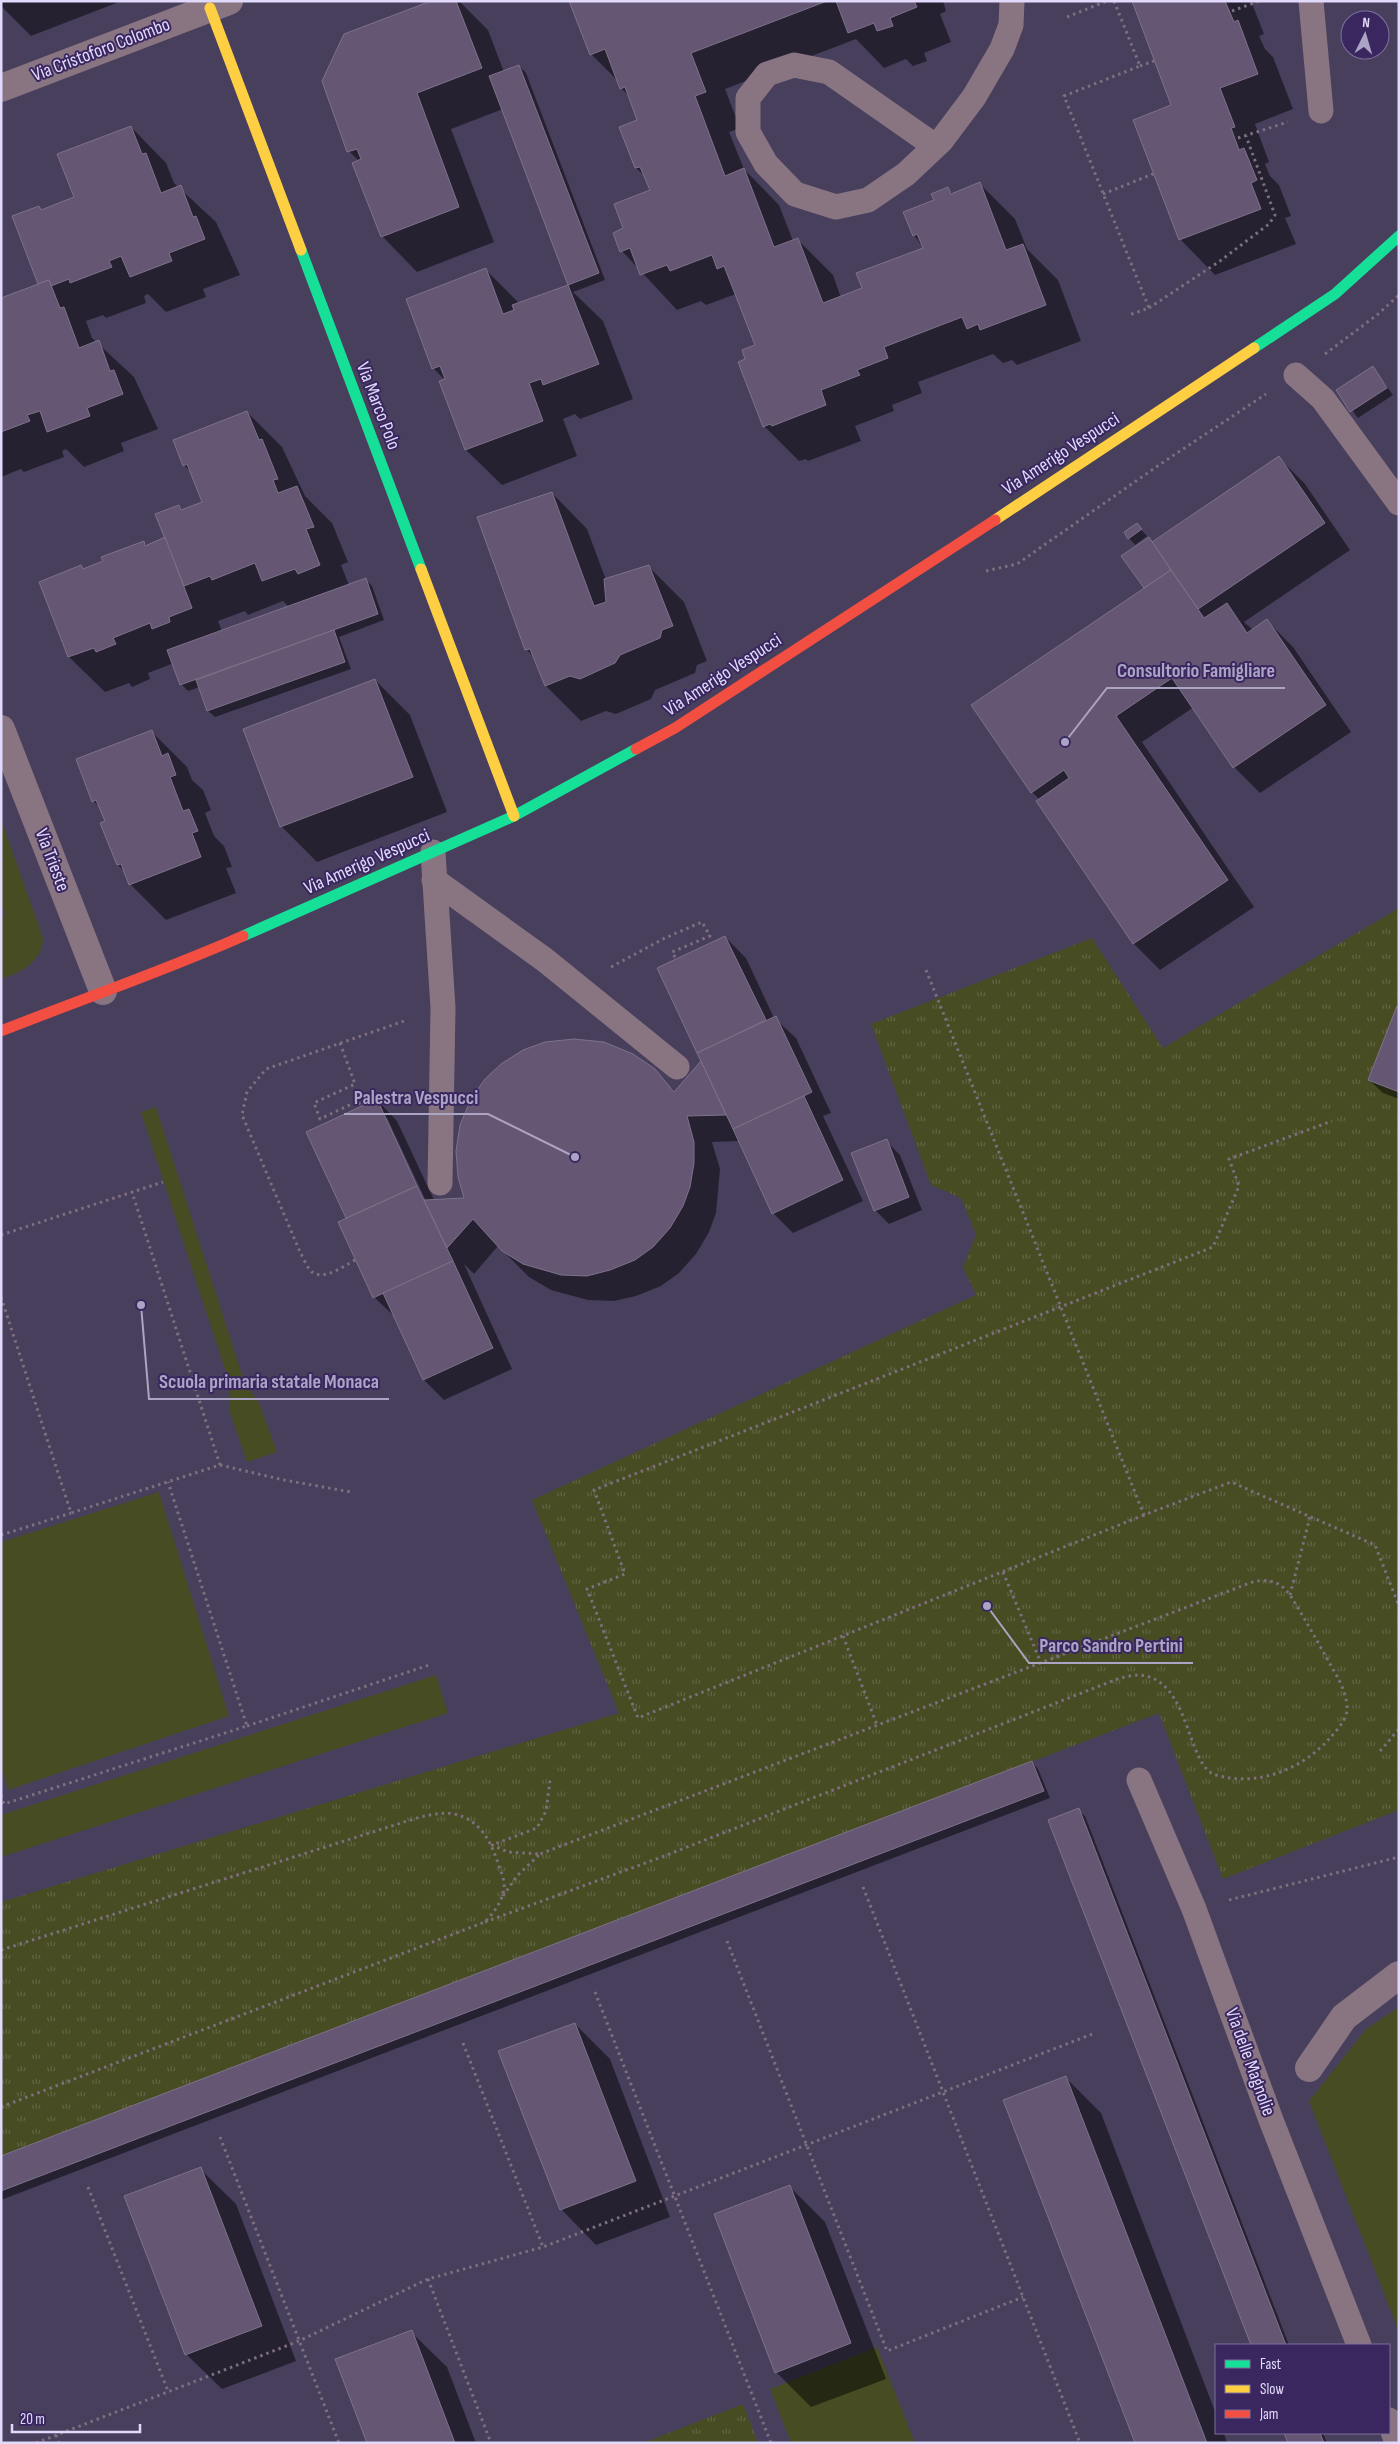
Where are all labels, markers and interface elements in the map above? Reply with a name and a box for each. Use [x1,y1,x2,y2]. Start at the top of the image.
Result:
north arrow [1340,10,1390,60]
street label: Via Cristoforo Colombo [29,13,173,87]
text: N [1362,14,1371,31]
street label: Via Marco Polo [351,359,405,453]
street label: Via Amerigo Vespucci [998,408,1124,500]
street label: Via Amerigo Vespucci [660,629,786,721]
callout: Consultorio Famigliare [1107,653,1285,688]
text: Consultorio Famigliare [1117,659,1275,683]
street label: Via Amerigo Vespucci [301,824,433,900]
street label: Via Trieste [30,825,74,895]
callout: Palestra Vespucci [344,1079,488,1114]
text: Palestra Vespucci [354,1086,478,1110]
callout: Scuola primaria statale Monaca [149,1364,389,1399]
text: Scuola primaria statale Monaca [159,1370,379,1394]
callout: Parco Sandro Pertini [1029,1628,1193,1663]
text: Parco Sandro Pertini [1039,1634,1183,1658]
street label: Via delle Magnolie [1220,2005,1280,2119]
legend [1215,2344,1390,2434]
text: Fast [1260,2355,1282,2374]
text: Slow [1260,2380,1284,2399]
scale bar [12,2402,140,2434]
text: Jam [1259,2405,1278,2424]
text: 20 m [20,2410,45,2429]

